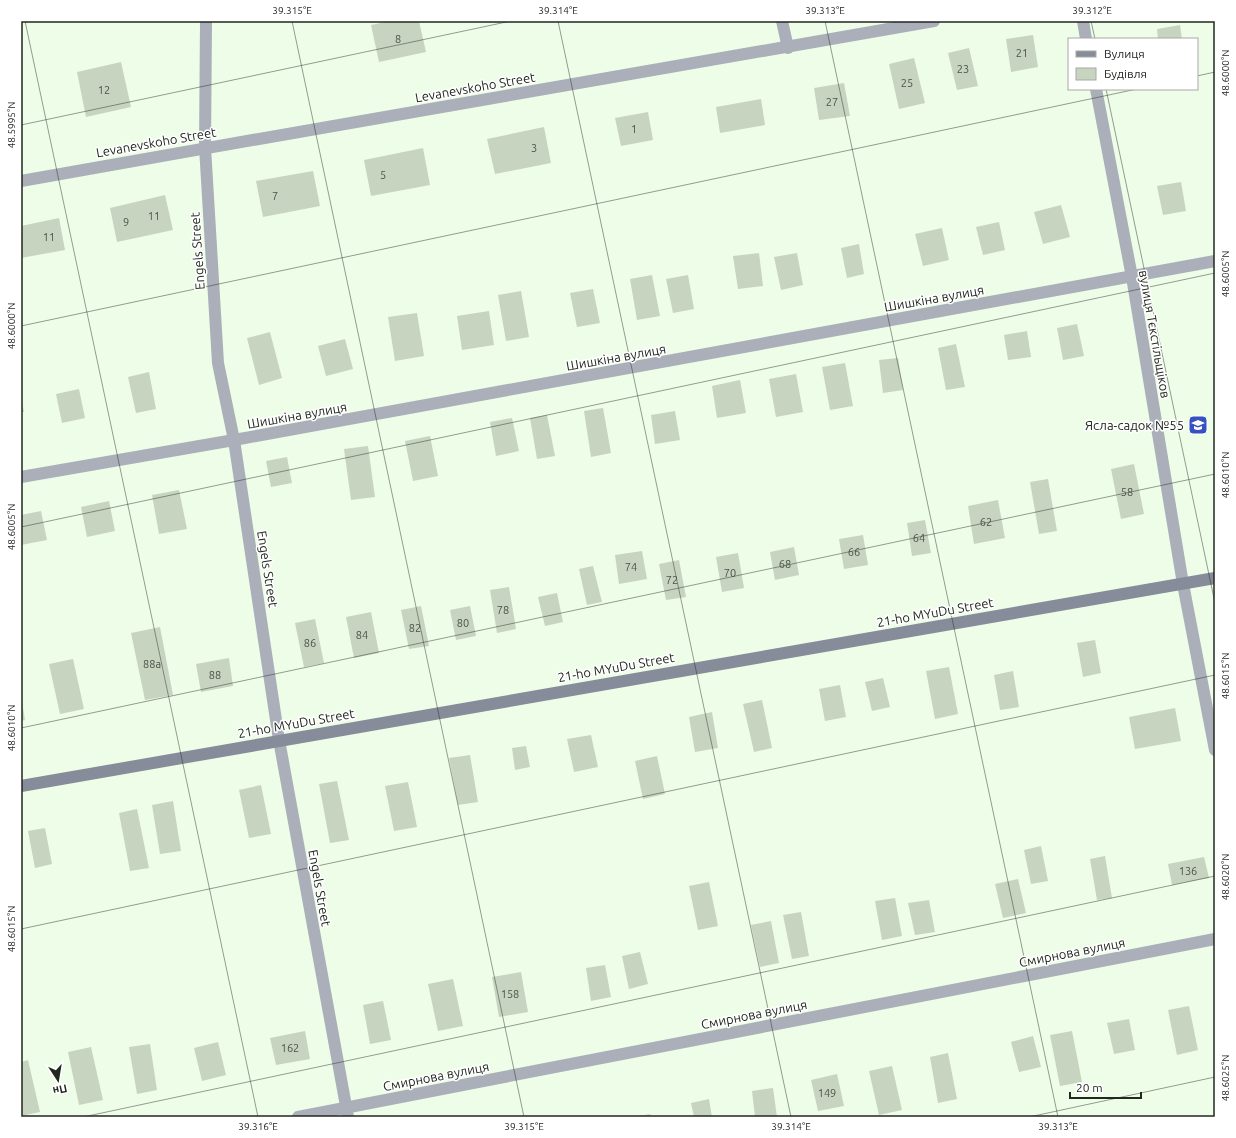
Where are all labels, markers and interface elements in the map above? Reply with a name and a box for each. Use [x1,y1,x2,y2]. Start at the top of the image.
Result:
text: 39.315°E [272,5,312,16]
text: 39.314°E [538,5,578,16]
text: 39.313°E [805,5,845,16]
text: 39.312°E [1072,5,1112,16]
house number: 8 [395,33,401,45]
legend [1068,38,1198,90]
house number: 21 [1016,47,1028,59]
text: Вулиця [1104,47,1145,60]
text: 48.6000°N [1220,50,1231,96]
house number: 23 [957,63,969,75]
text: Будівля [1104,67,1147,80]
street label: Levanevskoho Street [414,70,536,104]
house number: 25 [901,77,913,89]
house number: 12 [98,84,110,96]
house number: 27 [826,96,838,108]
text: 48.5995°N [6,102,17,148]
house number: 1 [631,123,637,135]
street label: Levanevskoho Street [95,125,217,159]
house number: 3 [531,142,537,154]
house number: 5 [380,169,386,181]
house number: 7 [272,190,278,202]
house number: 11 [148,210,160,222]
street label: Engels Street [187,212,207,290]
house number: 9 [123,216,129,228]
house number: 11 [43,231,55,243]
text: 48.6005°N [1220,251,1231,297]
street label: вулиця Тєкстільщіков [1137,269,1173,399]
street label: Шишкіна вулиця [883,282,985,314]
text: 48.6000°N [6,303,17,349]
street label: Шишкіна вулиця [565,341,667,373]
street label: Шишкіна вулиця [246,399,348,431]
school or university icon: Ясла-садок №55 [1187,414,1209,436]
place label: Ясла-садок №55 [1085,418,1184,432]
text: 48.6010°N [1220,452,1231,498]
house number: 58 [1121,486,1133,498]
text: 48.6005°N [6,504,17,550]
house number: 62 [980,516,992,528]
street label: Engels Street [255,530,281,608]
house number: 64 [913,532,925,544]
house number: 66 [848,546,860,558]
house number: 68 [779,558,791,570]
house number: 74 [625,561,637,573]
house number: 70 [724,567,736,579]
house number: 72 [666,574,678,586]
street label: 21-ho MYuDu Street [876,595,994,629]
house number: 78 [497,604,509,616]
house number: 80 [457,617,469,629]
house number: 82 [409,622,421,634]
house number: 84 [356,629,368,641]
house number: 86 [304,637,316,649]
street label: 21-ho MYuDu Street [557,650,675,684]
text: 48.6015°N [1220,653,1231,699]
house number: 88а [143,658,161,670]
house number: 88 [209,669,221,681]
text: 48.6010°N [6,705,17,751]
street label: 21-ho MYuDu Street [237,706,355,740]
street label: Engels Street [306,849,334,927]
text: 48.6020°N [1220,854,1231,900]
house number: 136 [1179,865,1197,877]
text: 48.6015°N [6,906,17,952]
street label: Смирнова вулиця [1018,935,1126,969]
house number: 158 [501,988,519,1000]
street label: Смирнова вулиця [700,997,808,1031]
house number: 162 [281,1042,299,1054]
text: 48.6025°N [1220,1055,1231,1101]
street label: Смирнова вулиця [382,1059,490,1093]
north arrow [38,1060,78,1100]
scale bar [1070,1074,1141,1100]
text: 20 m [1076,1081,1103,1094]
text: Пн [52,1082,68,1097]
house number: 149 [818,1087,836,1099]
text: 39.316°E [238,1121,278,1132]
text: 39.315°E [504,1121,544,1132]
text: 39.314°E [771,1121,811,1132]
text: 39.313°E [1038,1121,1078,1132]

